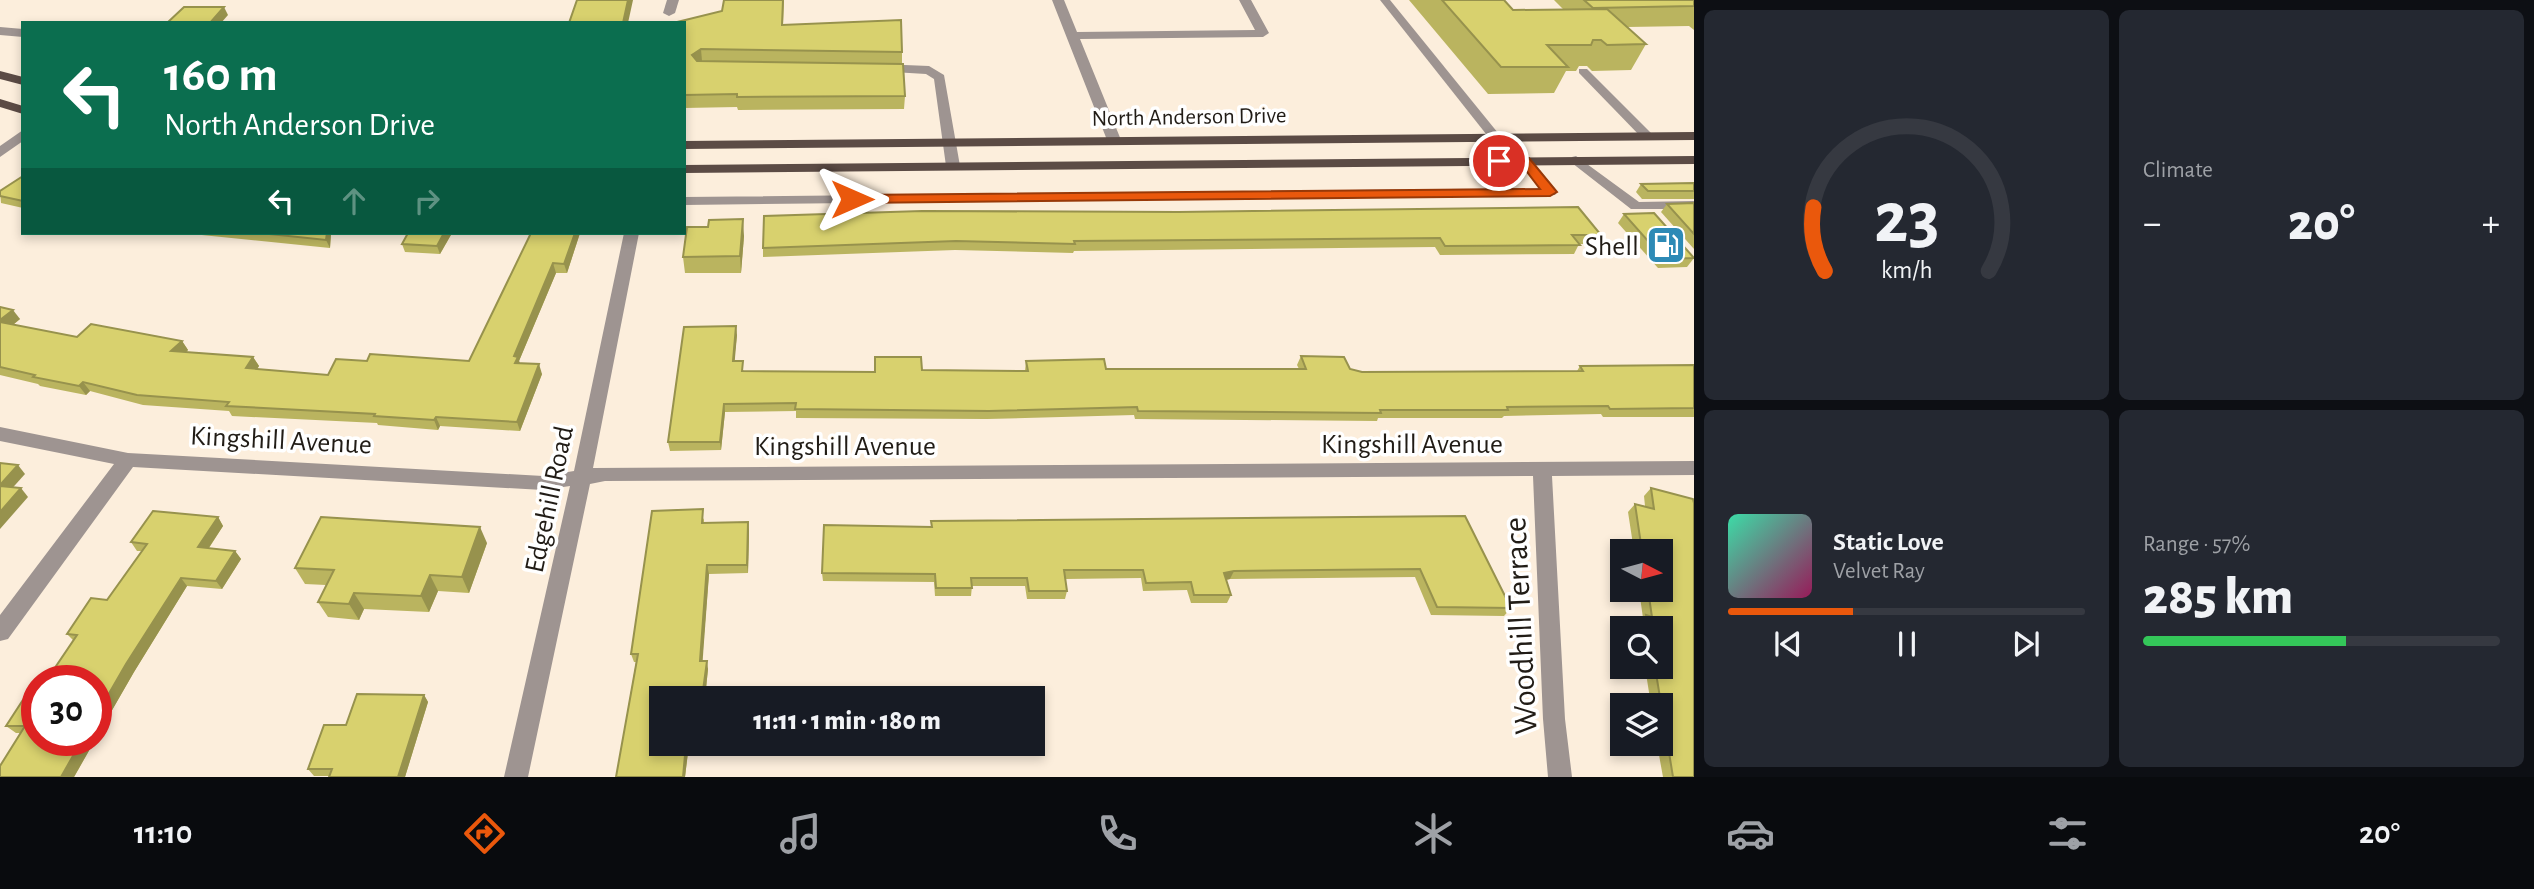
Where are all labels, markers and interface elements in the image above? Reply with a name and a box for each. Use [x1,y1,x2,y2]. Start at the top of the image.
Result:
icon: left [49,49,140,140]
text: 160 m [164,51,278,100]
street label: North Anderson Drive [1091,104,1287,131]
text: North Anderson Drive [164,109,435,141]
pin [1469,131,1529,191]
icon: arrive [1480,142,1518,180]
text: Climate [2143,159,2213,182]
position arrow [815,162,889,236]
icon: left [262,182,300,220]
icon: ahead [335,182,373,220]
icon: right [408,182,446,220]
text: 23 [1874,183,1939,256]
text: 20° [2288,197,2355,249]
text: − [2143,205,2161,243]
text: + [2482,205,2500,243]
fuel station icon: Shell [1645,224,1687,266]
place label: Shell [1585,233,1639,261]
text: km/h [1881,258,1932,283]
street label: Kingshill Avenue [189,422,372,460]
street label: Edgehill Road [521,423,579,575]
street label: Kingshill Avenue [1321,431,1503,459]
street label: Kingshill Avenue [754,433,936,461]
street label: Woodhill Terrace [1499,516,1544,735]
text: Static Love [1833,529,1944,555]
text: Range · 57% [2143,533,2250,556]
north arrow [1610,539,1673,602]
map controls [1610,539,1673,756]
text: Velvet Ray [1833,560,1925,583]
text: 285 km [2143,571,2293,623]
button: search [1610,616,1673,679]
icon: previous [1769,625,1807,663]
icon: pause [1888,625,1926,663]
icon: next [2007,625,2045,663]
speed limit sign: 30 [21,665,112,756]
button: layers [1610,693,1673,756]
text: 11:11 · 1 min · 180 m [753,708,941,734]
icon: directions [460,809,509,858]
icon: music [776,809,825,858]
icon: phone [1093,809,1142,858]
icon: climate [1409,809,1458,858]
icon: car [1726,809,1775,858]
icon: filters [2043,809,2092,858]
text: 11:10 [134,817,192,849]
text: 20° [2359,817,2400,849]

